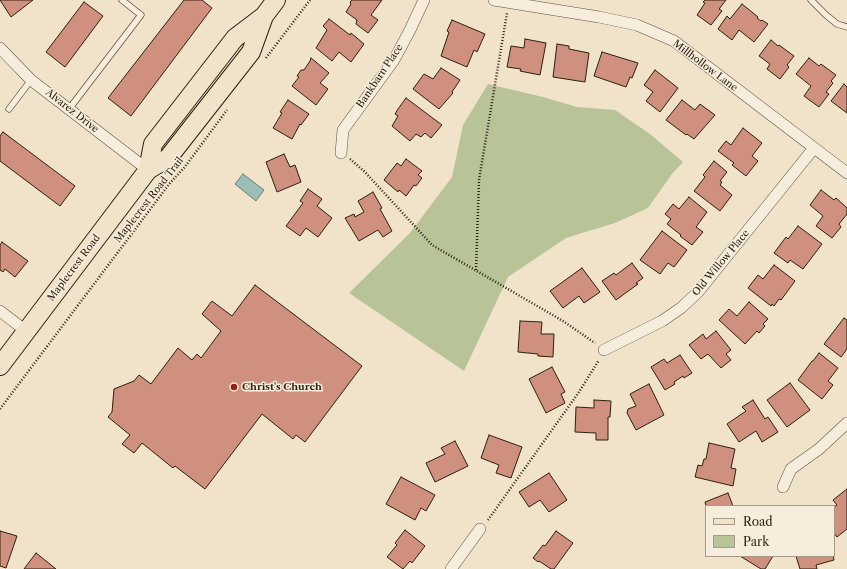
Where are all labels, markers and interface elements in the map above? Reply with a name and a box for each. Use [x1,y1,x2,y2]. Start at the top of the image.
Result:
street label: Millhollow Lane [670,38,740,94]
street label: Bankbarn Place [354,42,406,110]
street label: Alvarez Drive [43,87,101,135]
street label: Maplecrest Road Trail [112,155,186,245]
street label: Old Willow Place [690,228,752,298]
street label: Maplecrest Road [45,232,103,304]
place label: Christ's Church [242,381,322,393]
marker: Christ's Church [229,382,239,392]
legend [705,505,835,557]
text: Road [743,514,773,529]
text: Park [743,534,769,549]

